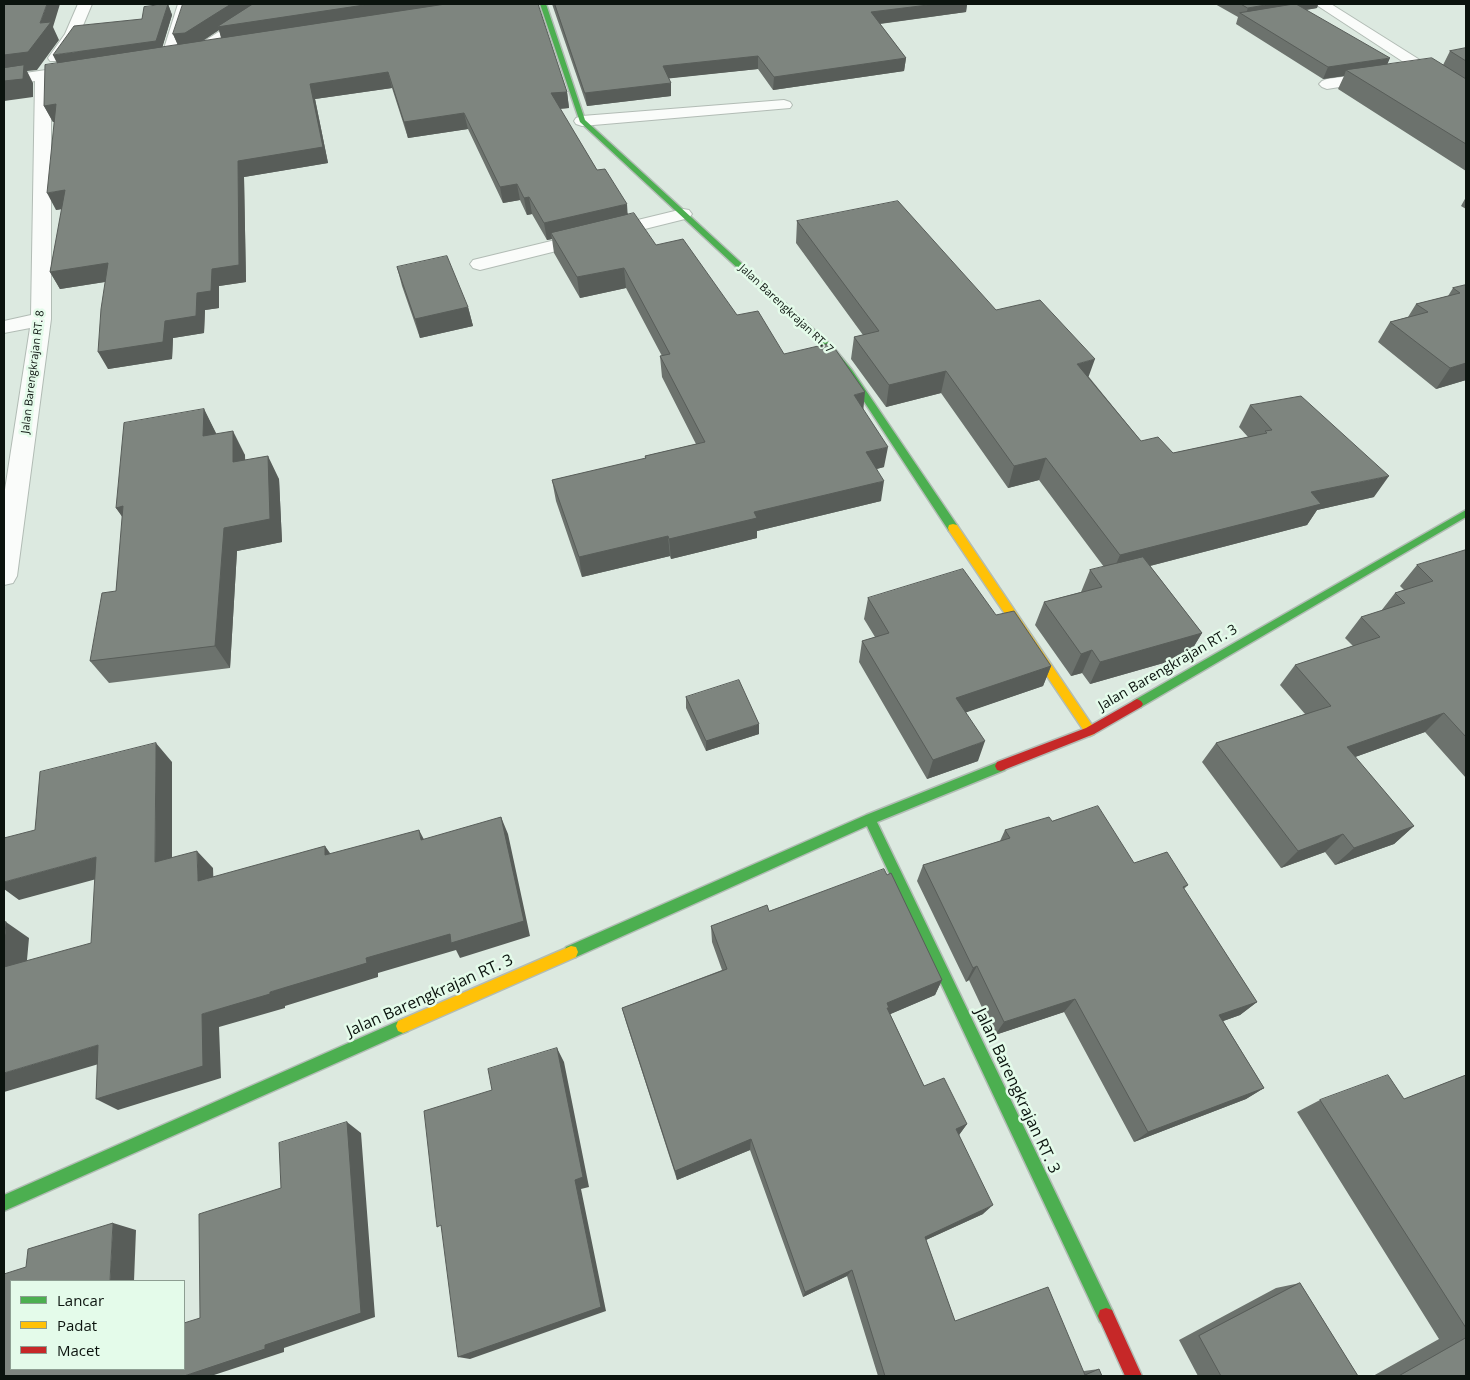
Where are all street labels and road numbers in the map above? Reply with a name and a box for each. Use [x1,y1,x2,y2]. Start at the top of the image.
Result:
street label: Jalan Barengkrajan RT. 7 [736,262,836,356]
street label: Jalan Barengkrajan RT. 8 [19,310,47,434]
street label: Jalan Barengkrajan RT. 3 [1095,621,1241,715]
street label: Jalan Barengkrajan RT. 3 [344,951,516,1041]
street label: Jalan Barengkrajan RT. 3 [970,1005,1064,1177]

